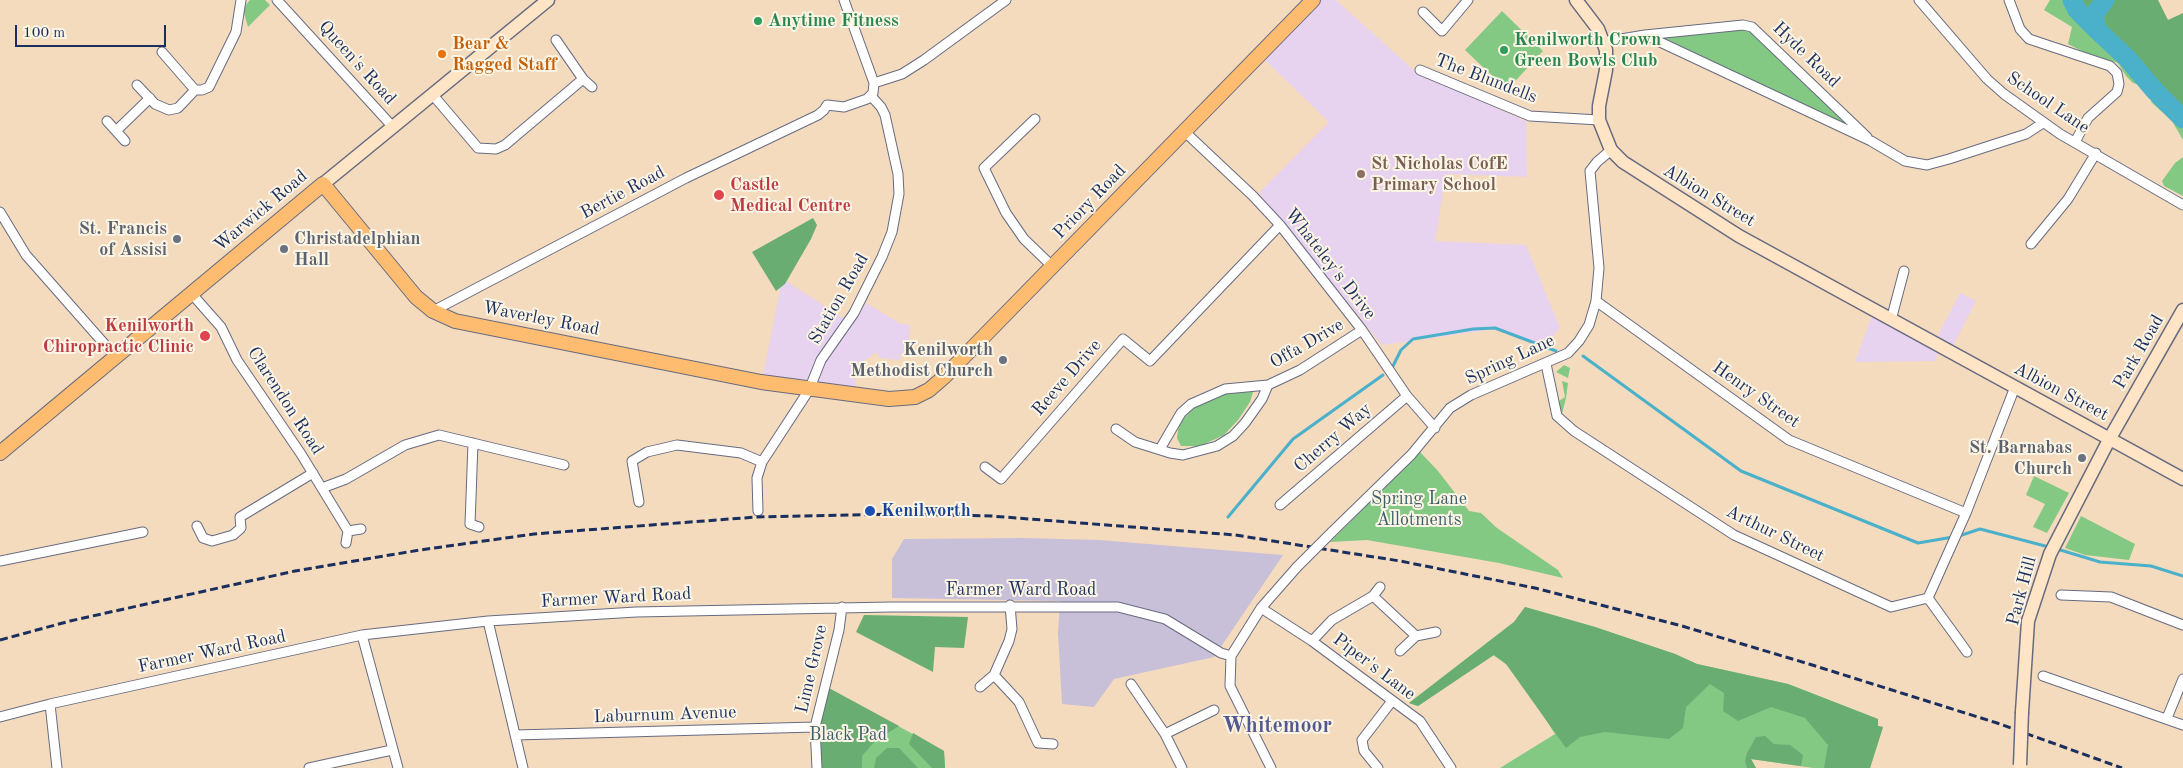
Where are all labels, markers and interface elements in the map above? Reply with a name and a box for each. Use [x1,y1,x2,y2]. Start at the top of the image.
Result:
place label: Anytime Fitness [768,10,899,32]
scale bar [18,15,169,47]
marker: Anytime Fitness [752,15,764,27]
street label: Queen's Road [314,16,400,110]
street label: Hyde Road [1768,17,1844,93]
text: 100 m [23,26,65,41]
place label: Kenilworth Crown Green Bowls Club [1514,29,1661,72]
place label: Bear & Ragged Staff [452,33,557,76]
marker: Kenilworth Crown Green Bowls Club [1498,44,1510,56]
marker: Bear & Ragged Staff [436,48,448,60]
street label: The Blundells [1432,50,1540,108]
street label: School Lane [2002,67,2094,139]
place label: St Nicholas CofE Primary School [1371,153,1508,195]
street label: Priory Road [1049,160,1131,244]
street label: Albion Street [1659,160,1759,232]
street label: Bertie Road [577,162,669,224]
street label: Warwick Road [210,166,312,256]
marker: St Nicholas CofE Primary School [1355,168,1367,180]
place label: Castle Medical Centre [730,174,851,216]
marker: Castle Medical Centre [712,188,726,202]
street label: Whateley's Drive [1280,204,1380,324]
place label: St. Francis of Assisi [79,218,167,260]
place label: Christadelphian Hall [294,228,421,270]
marker: St. Francis of Assisi [171,233,183,245]
marker: Christadelphian Hall [278,243,290,255]
street label: Station Road [804,250,874,348]
street label: Waverley Road [481,297,601,341]
street label: Park Road [2109,311,2169,393]
street label: Offa Drive [1266,314,1348,374]
place label: Kenilworth Chiropractic Clinic [43,315,194,358]
marker: Kenilworth Chiropractic Clinic [198,329,212,343]
street label: Spring Lane [1462,330,1558,390]
street label: Reeve Drive [1028,335,1106,421]
place label: Kenilworth Methodist Church [850,339,993,382]
street label: Clarendon Road [242,343,328,459]
marker: Kenilworth Methodist Church [997,354,1009,366]
street label: Henry Street [1708,357,1804,433]
street label: Albion Street [2010,358,2112,426]
street label: Cherry Way [1290,399,1376,477]
place label: St. Barnabas Church [1969,437,2072,479]
marker: St. Barnabas Church [2076,452,2088,464]
park label: Spring Lane Allotments [1371,488,1467,530]
place label: Kenilworth [881,500,971,522]
street label: Arthur Street [1722,501,1828,567]
marker: Kenilworth [863,504,877,518]
street label: Park Hill [2002,554,2042,628]
street label: Farmer Ward Road [946,579,1096,601]
street label: Farmer Ward Road [540,583,692,613]
street label: Lime Grove [791,623,833,715]
street label: Farmer Ward Road [136,626,288,678]
street label: Piper's Lane [1328,629,1420,705]
street label: Laburnum Avenue [593,702,737,728]
district label: Whitemoor [1222,713,1332,739]
park label: Black Pad [809,724,887,746]

